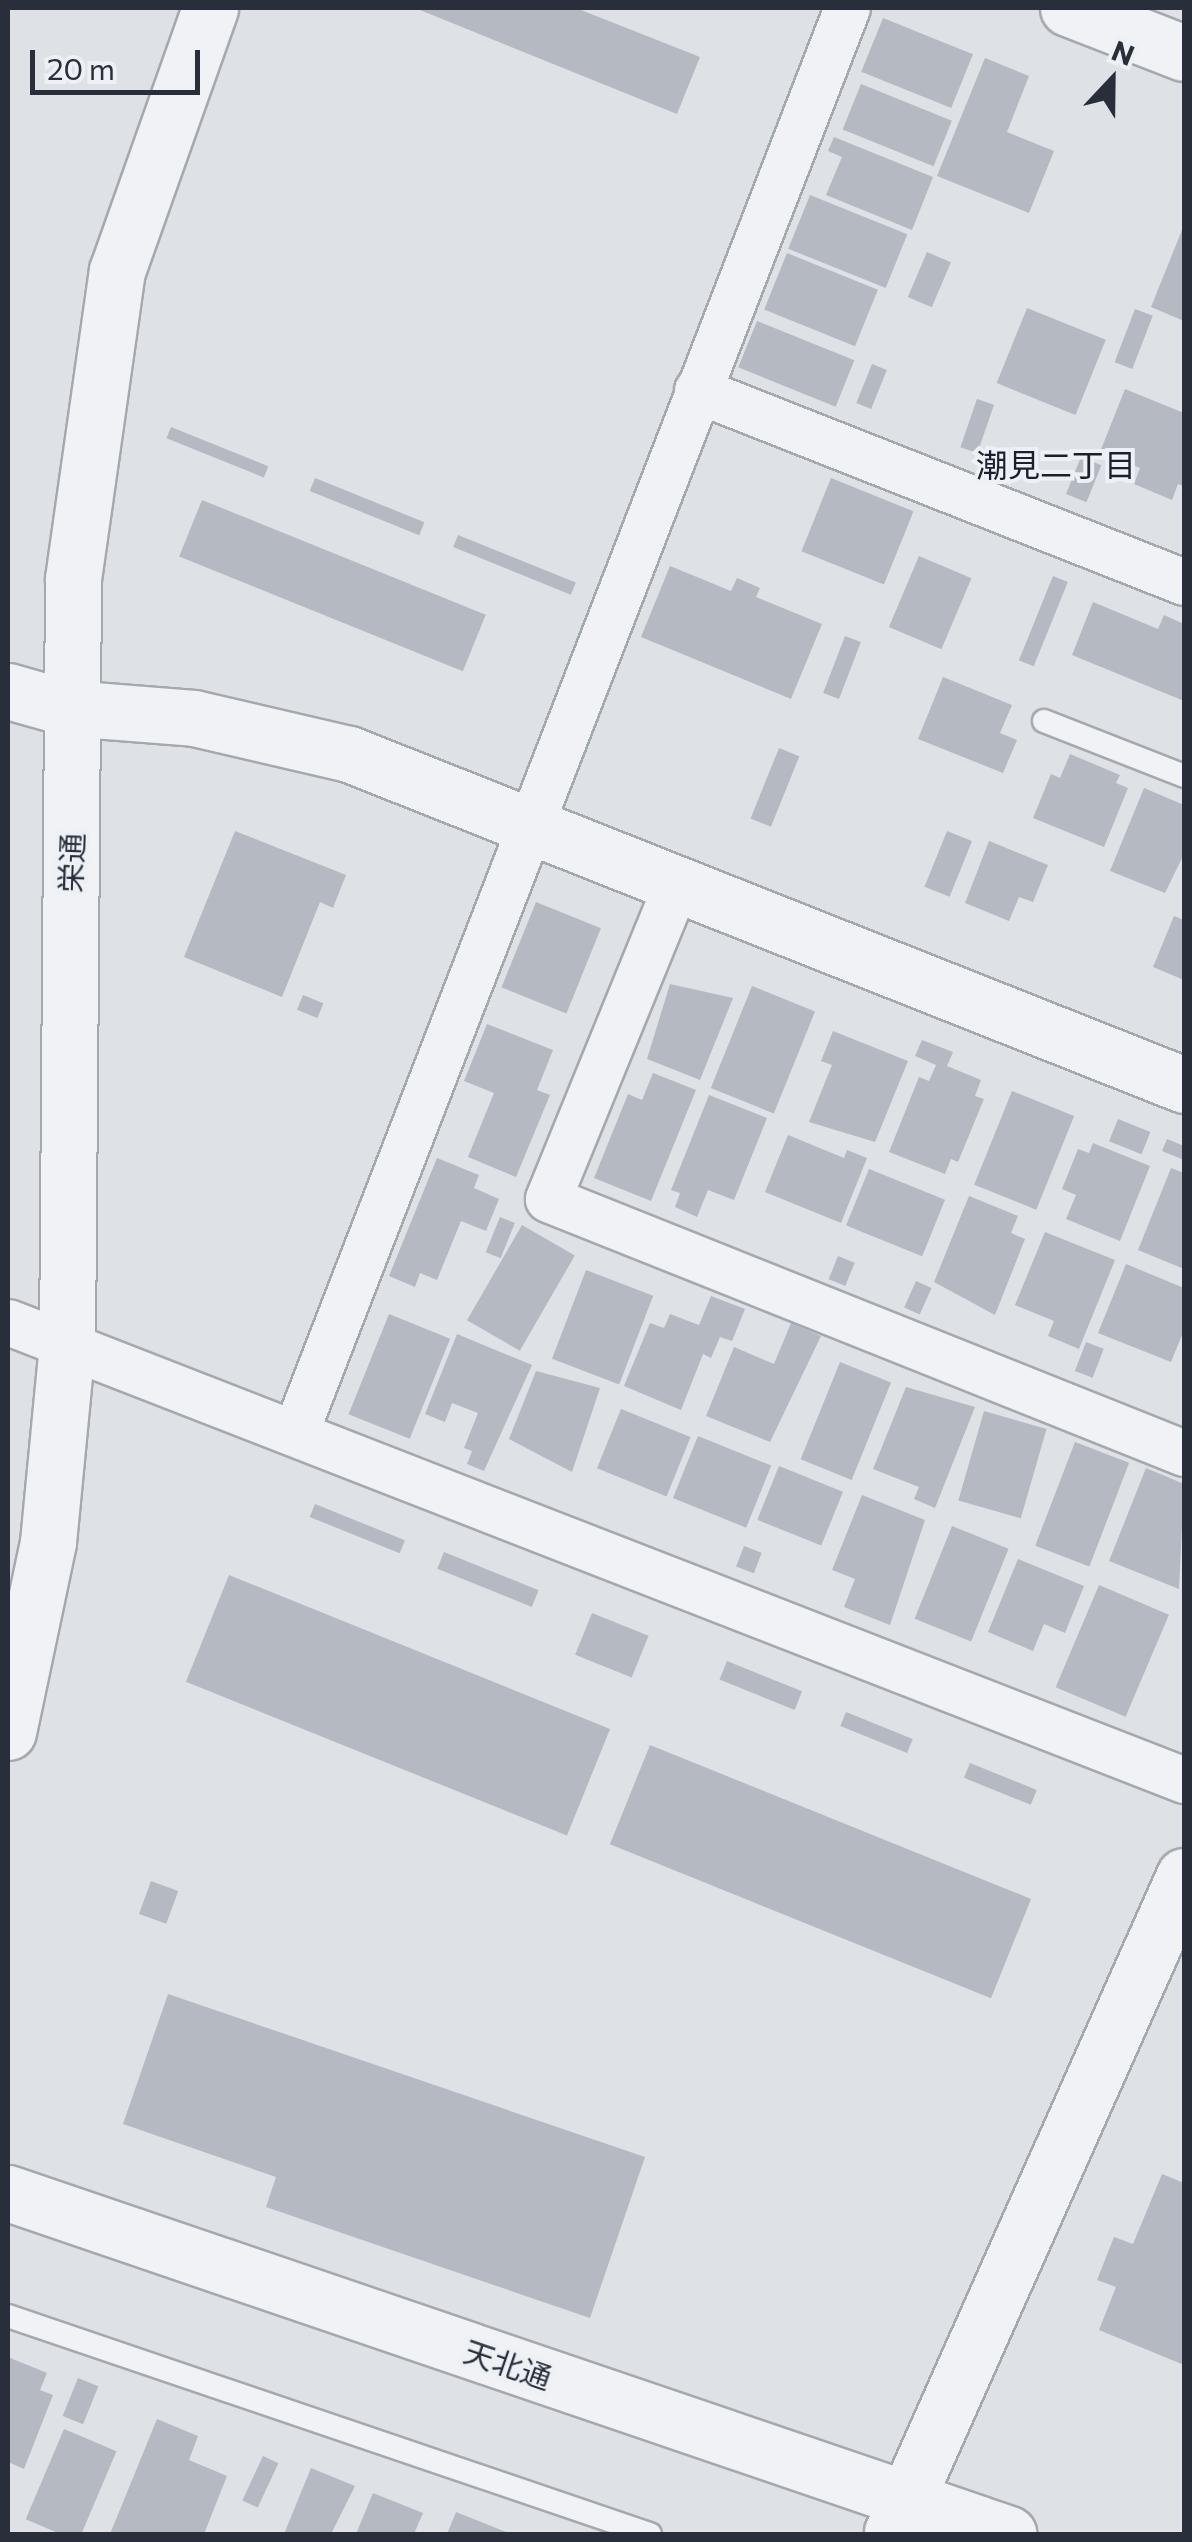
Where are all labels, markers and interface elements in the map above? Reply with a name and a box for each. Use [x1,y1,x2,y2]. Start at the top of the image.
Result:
scale bar [35,30,205,92]
north arrow [1062,30,1162,130]
text: N [1107,32,1139,72]
text: 20 m [47,49,115,86]
district label: 潮見二丁目 [976,445,1136,483]
street label: 栄通 [52,832,90,894]
street label: 天北通 [460,2332,556,2396]

